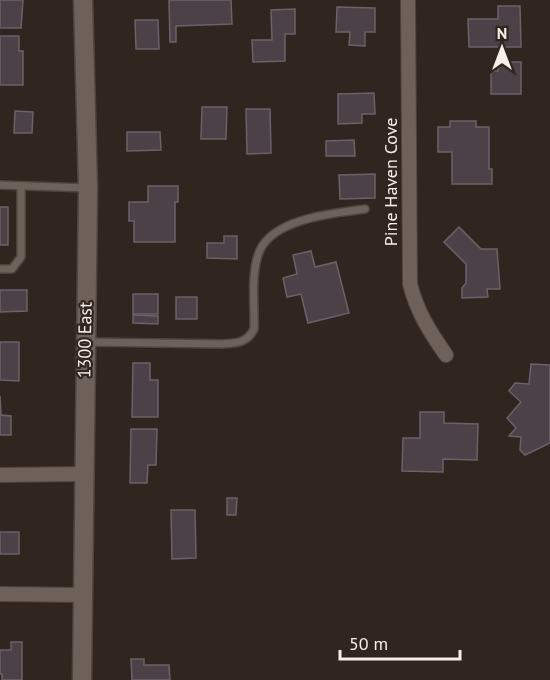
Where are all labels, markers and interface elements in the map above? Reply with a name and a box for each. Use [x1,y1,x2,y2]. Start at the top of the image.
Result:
north arrow [472,18,532,78]
text: N [497,23,507,43]
street label: Pine Haven Cove [379,118,402,246]
street label: 1300 East [72,302,97,378]
scale bar [340,623,460,661]
text: 50 m [349,632,388,655]

